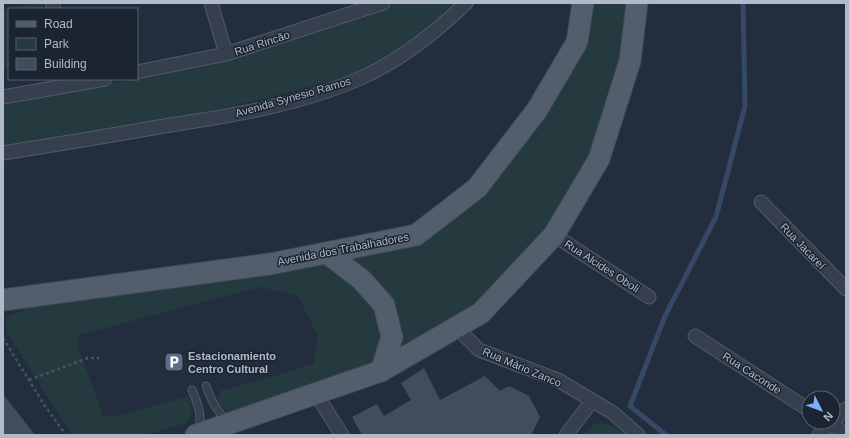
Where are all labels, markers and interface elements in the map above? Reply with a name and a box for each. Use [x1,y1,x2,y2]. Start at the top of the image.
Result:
legend [8,8,138,80]
text: Road [44,17,73,31]
street label: Rua Rincão [233,28,291,58]
text: Park [44,37,70,51]
text: Building [44,57,87,71]
street label: Avenida Synesio Ramos [234,75,353,119]
street label: Rua Jacareí [778,220,828,272]
street label: Avenida dos Trabalhadores [276,230,410,268]
street label: Rua Alcides Oboli [562,237,642,295]
street label: Rua Mário Zanco [481,345,563,389]
place label: Estacionamiento Centro Cultural [188,350,276,375]
street label: Rua Caconde [721,350,783,396]
parking icon: Estacionamiento Centro Cultural [163,351,185,373]
north arrow [801,390,841,430]
text: N [821,410,836,424]

